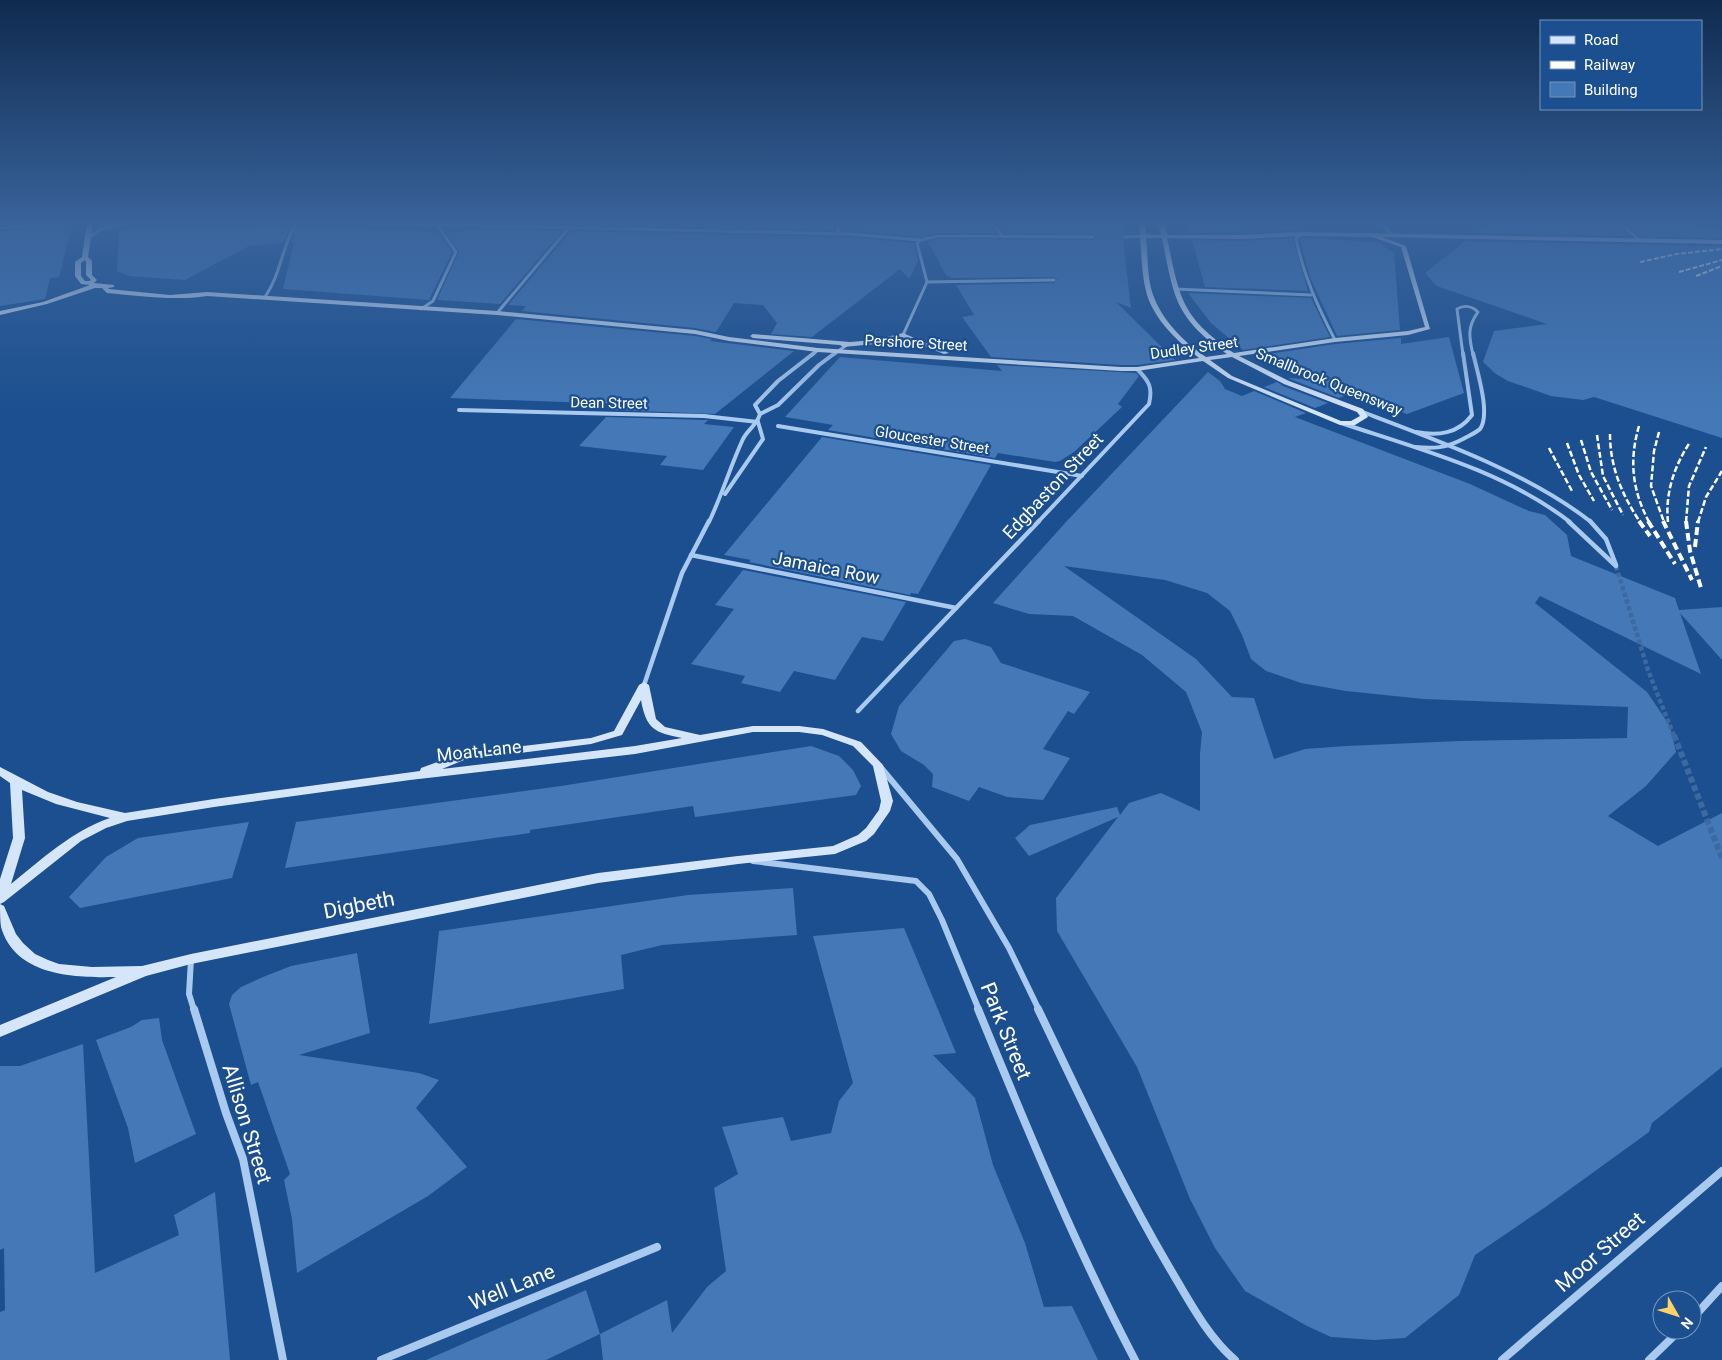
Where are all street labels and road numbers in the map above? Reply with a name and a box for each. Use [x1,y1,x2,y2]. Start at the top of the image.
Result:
street label: Pershore Street [864,331,968,355]
street label: Dudley Street [1149,333,1239,363]
street label: Smallbrook Queensway [1253,344,1405,420]
street label: Dean Street [570,393,648,413]
street label: Gloucester Street [874,422,991,458]
street label: Edgbaston Street [998,428,1107,543]
street label: Jamaica Row [771,547,882,588]
street label: Moat Lane [436,736,522,765]
street label: Digbeth [321,886,397,924]
street label: Park Street [976,979,1036,1083]
street label: Allison Street [217,1061,277,1187]
street label: Moor Street [1551,1207,1649,1297]
street label: Well Lane [466,1259,558,1315]

